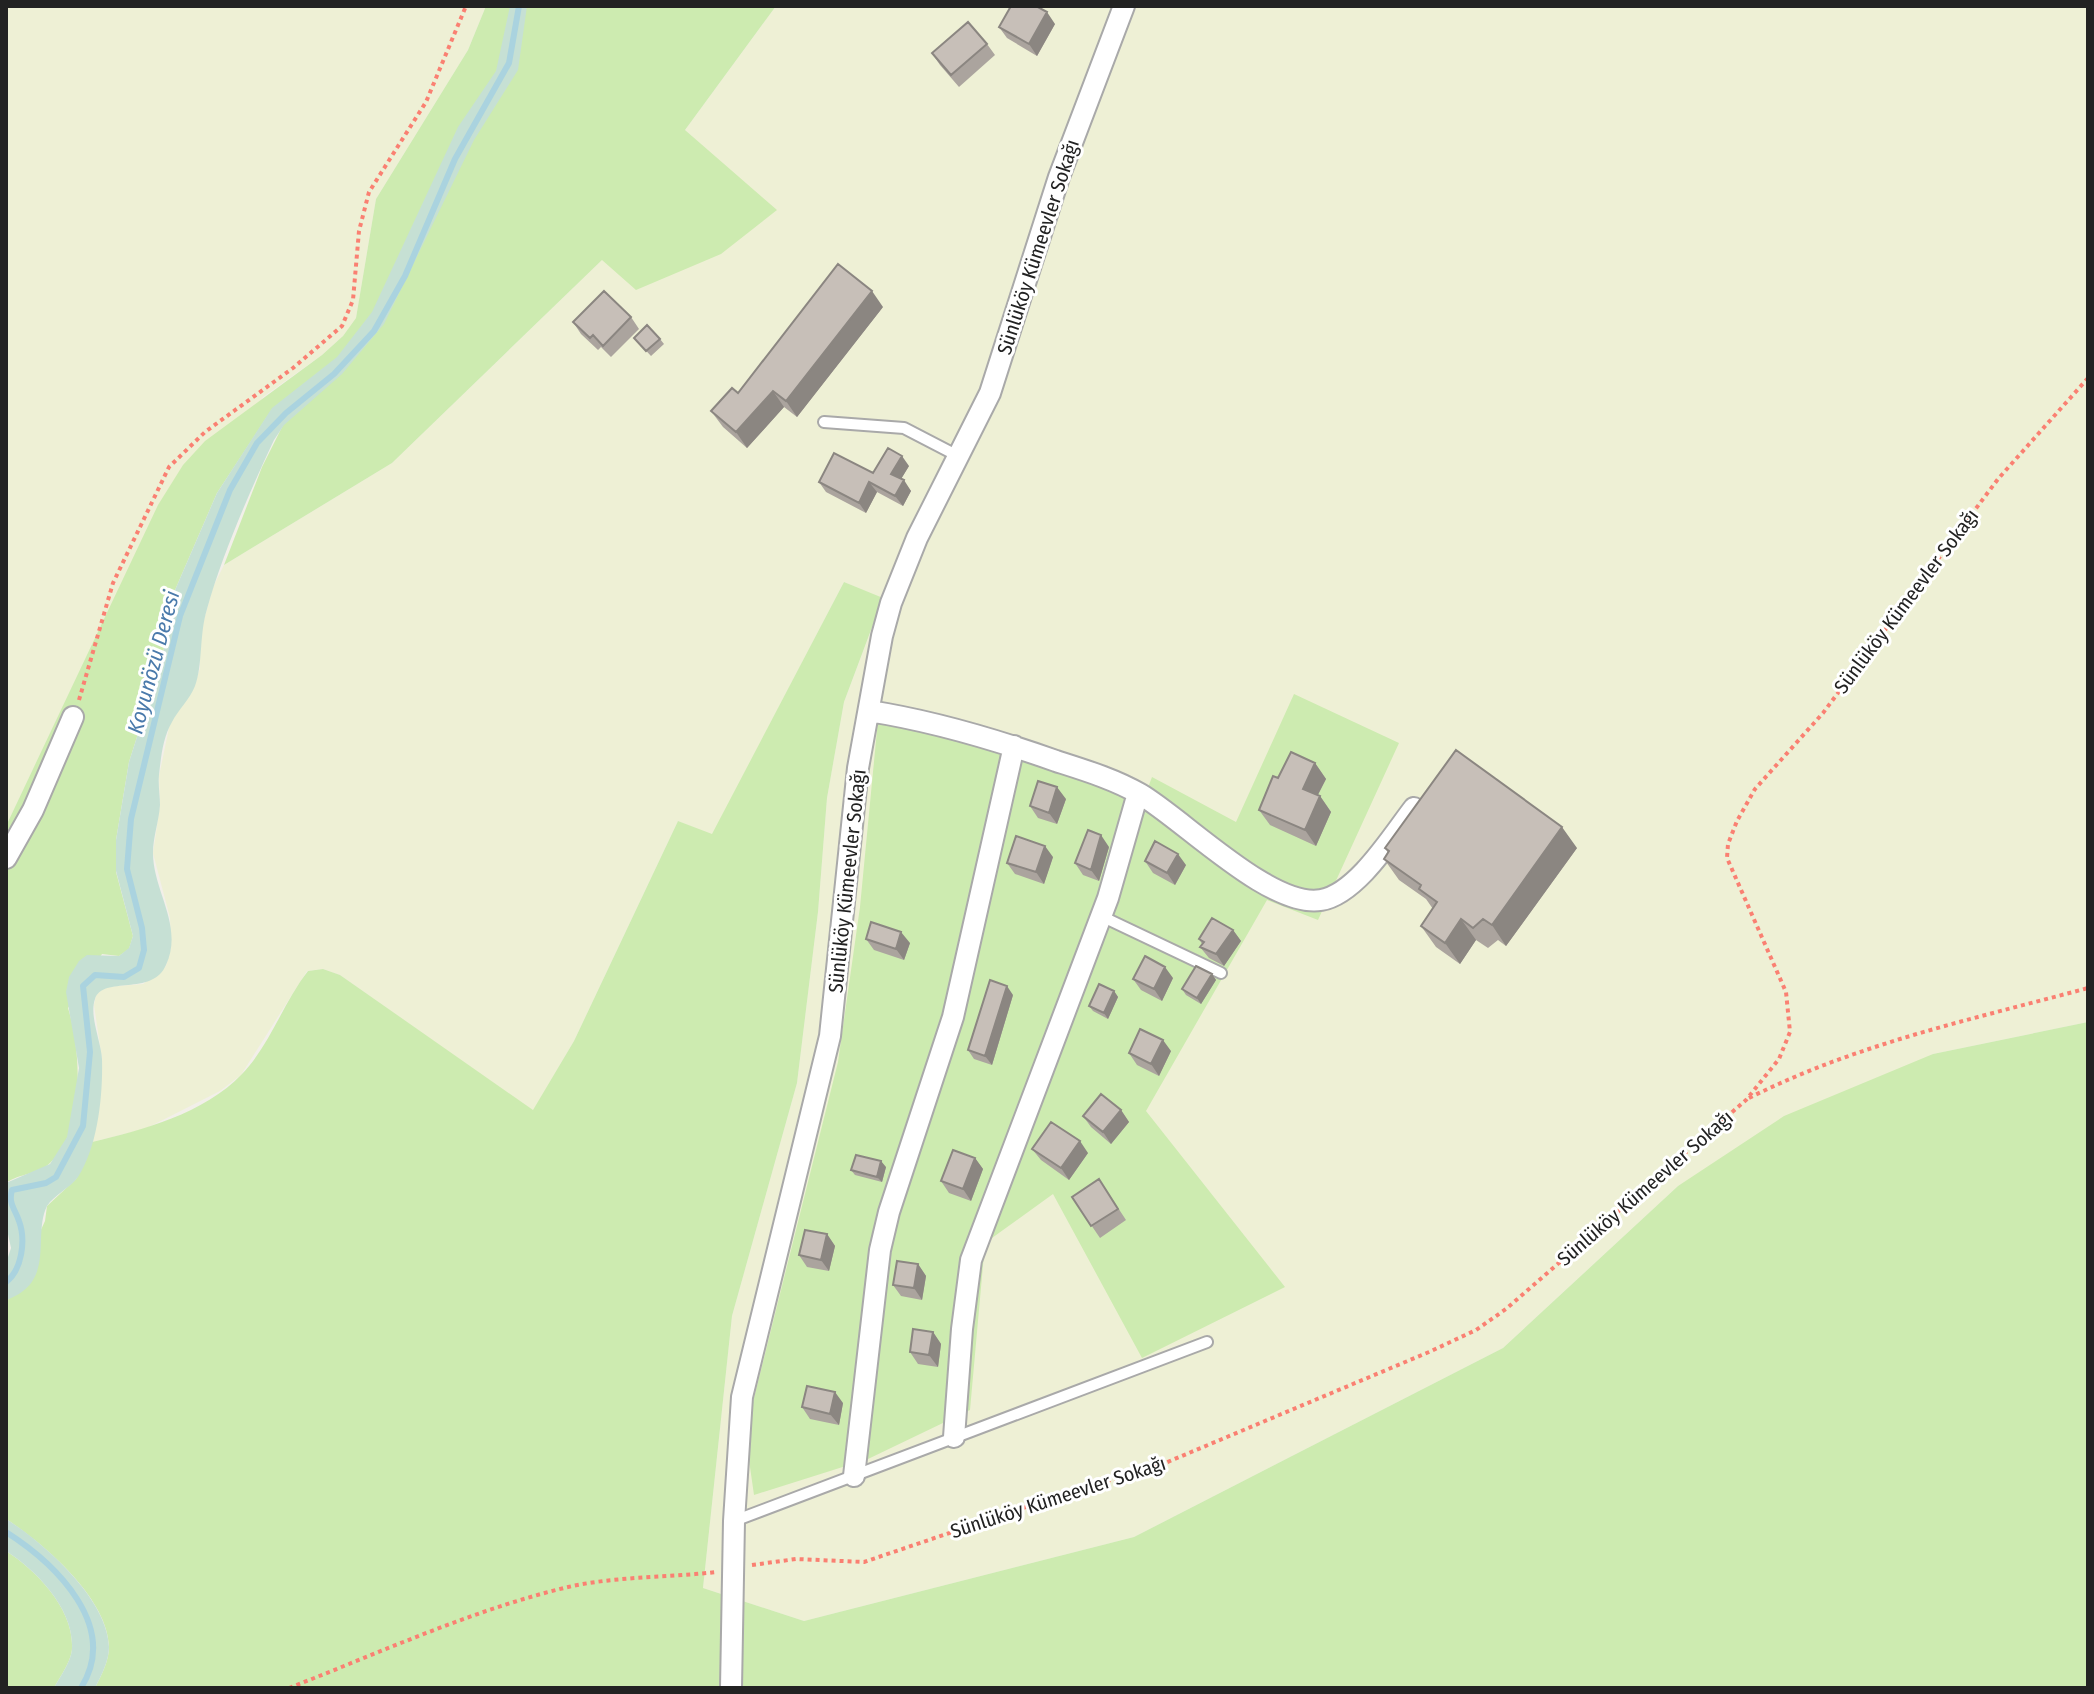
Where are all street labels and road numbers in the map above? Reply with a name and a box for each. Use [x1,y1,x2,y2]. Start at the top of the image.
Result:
street label: Sünlüköy Kümeevler Sokağı [992,136,1084,358]
street label: Sünlüköy Kümeevler Sokağı [1829,504,1983,698]
street label: Sünlüköy Kümeevler Sokağı [823,768,871,994]
street label: Sünlüköy Kümeevler Sokağı [1552,1105,1738,1271]
street label: Sünlüköy Kümeevler Sokağı [947,1451,1169,1543]

